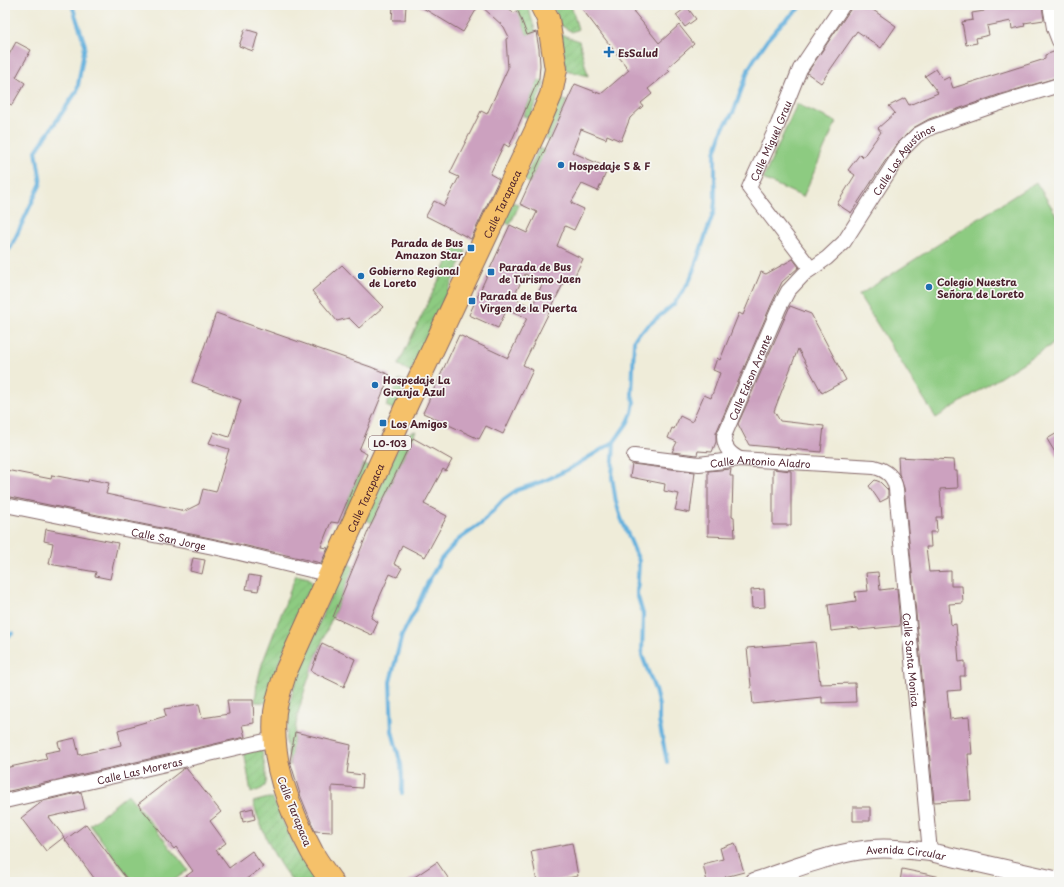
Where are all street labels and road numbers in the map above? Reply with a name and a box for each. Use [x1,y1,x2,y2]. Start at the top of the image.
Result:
street label: Calle Miguel Grau [746,98,794,183]
street label: Calle Los Agustinos [868,119,938,198]
street label: Calle Tarapaca [479,166,524,240]
street label: Calle Edson Arante [724,331,775,422]
road number: LO-103 [369,436,411,450]
street label: Calle Antonio Aladro [709,451,811,471]
street label: Calle Tarapaca [343,460,387,534]
street label: Calle San Jorge [130,523,207,553]
street label: Calle Santa Monica [900,612,924,709]
street label: Calle Las Moreras [95,753,184,787]
street label: Calle Tarapaca [274,774,316,849]
street label: Avenida Circular [865,841,948,863]

